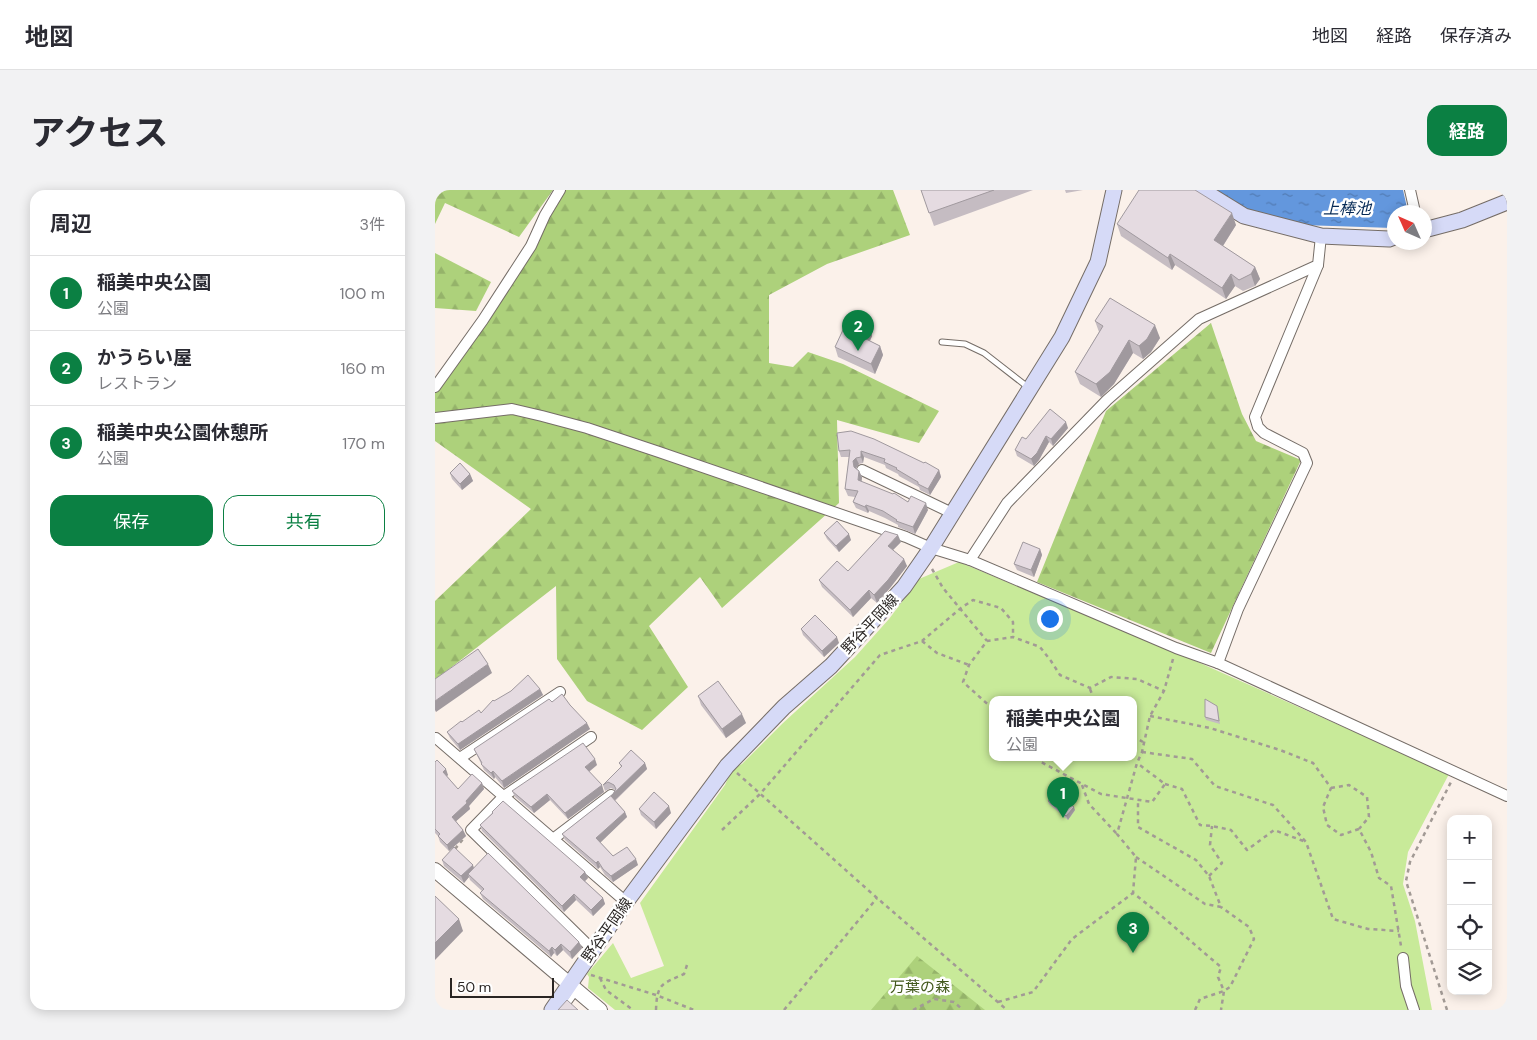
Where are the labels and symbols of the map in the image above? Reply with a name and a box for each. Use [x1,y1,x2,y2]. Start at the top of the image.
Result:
water label: 上棒池 [1323,198,1373,219]
north arrow [1387,205,1432,250]
pin: 2 [842,310,874,351]
street label: 野谷平岡線 [837,590,903,658]
your location [1037,606,1063,632]
pin: 1 [1047,777,1079,818]
street label: 野谷平岡線 [577,894,637,966]
pin: 3 [1117,912,1149,953]
scale bar [450,975,554,998]
park label: 万葉の森 [890,977,950,997]

